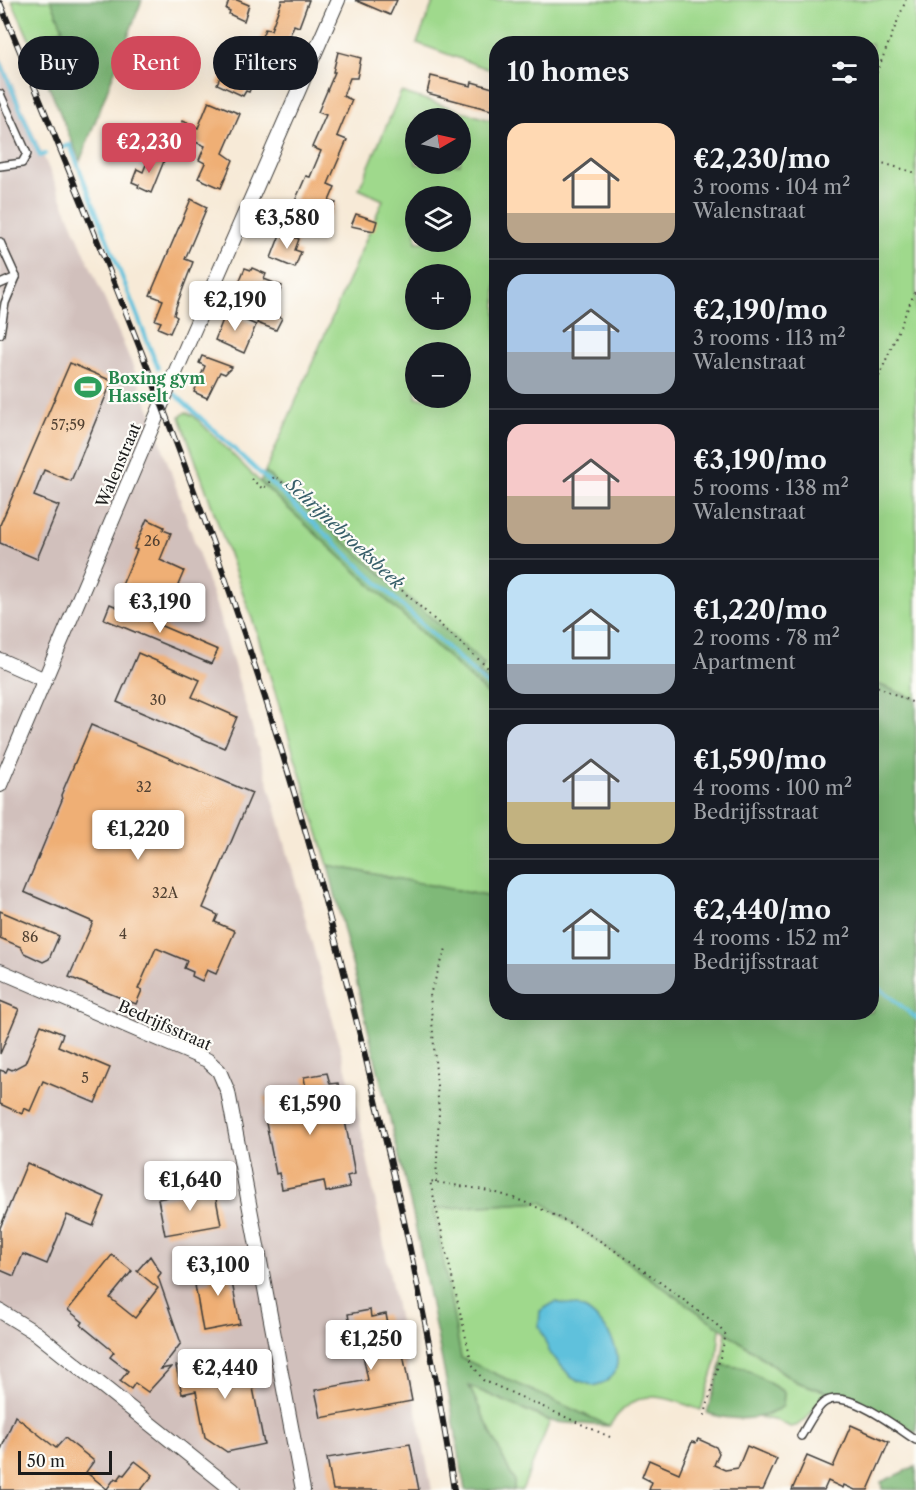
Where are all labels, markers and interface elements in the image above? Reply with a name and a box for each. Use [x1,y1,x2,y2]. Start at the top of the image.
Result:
chip: Buy [18,36,99,90]
chip: Rent [111,36,201,90]
chip: Filters [213,36,318,90]
text: 10 homes [507,56,629,88]
icon: filters [828,56,861,89]
north arrow [405,108,471,174]
map controls [405,108,471,408]
pin: €2,230 [100,123,198,174]
text: €2,230 [116,130,182,154]
text: €2,230/mo [693,143,830,175]
icon: home [555,147,627,219]
text: 3 rooms · 104 m² [693,175,850,199]
button: layers [405,186,471,252]
pin: €3,580 [238,199,336,250]
text: Walenstraat [693,199,806,223]
text: €3,580 [254,206,320,230]
button: + [405,264,471,330]
pin: €2,190 [186,281,284,332]
text: €2,190 [203,288,267,312]
text: €2,190/mo [693,294,828,326]
icon: home [555,298,627,370]
text: 3 rooms · 113 m² [693,326,846,350]
button: − [405,342,471,408]
text: Walenstraat [693,350,806,374]
place label: Boxing gym Hasselt [108,368,205,406]
sports icon: Boxing gym Hasselt [73,372,103,402]
house number: 57;59 [51,416,85,434]
street label: Walenstraat [91,419,145,511]
text: €3,190/mo [693,444,827,476]
icon: home [555,448,627,520]
water label: Schrijnebroeksbeek [281,473,409,595]
text: 5 rooms · 138 m² [693,476,849,500]
text: Walenstraat [693,500,806,524]
house number: 26 [144,532,160,550]
pin: €3,190 [111,583,209,634]
text: €3,190 [128,590,192,614]
text: €1,220/mo [693,594,827,626]
icon: home [555,598,627,670]
text: 2 rooms · 78 m² [693,626,840,650]
text: Apartment [693,650,796,674]
house number: 30 [150,691,166,709]
text: €1,590/mo [693,744,827,776]
icon: home [555,748,627,820]
text: 4 rooms · 100 m² [693,776,852,800]
house number: 32 [136,778,152,796]
text: Bedrijfsstraat [693,800,819,824]
pin: €1,220 [89,810,187,861]
text: €1,220 [106,817,170,841]
house number: 32A [152,884,179,902]
text: €2,440/mo [693,894,831,926]
icon: home [555,898,627,970]
house number: 4 [119,925,127,943]
text: 4 rooms · 152 m² [693,926,849,950]
house number: 86 [22,928,38,946]
text: Bedrijfsstraat [693,950,819,974]
street label: Bedrijfsstraat [115,995,215,1055]
house number: 5 [81,1069,89,1087]
pin: €1,590 [261,1085,359,1136]
text: €1,590 [279,1092,341,1116]
pin: €1,640 [141,1161,239,1212]
text: €1,640 [158,1168,222,1192]
pin: €3,100 [169,1246,267,1297]
text: €3,100 [186,1253,250,1277]
pin: €1,250 [322,1320,420,1371]
text: €1,250 [340,1327,402,1351]
pin: €2,440 [176,1349,274,1400]
text: €2,440 [192,1356,258,1380]
scale bar [18,1448,112,1476]
text: 50 m [27,1451,65,1471]

